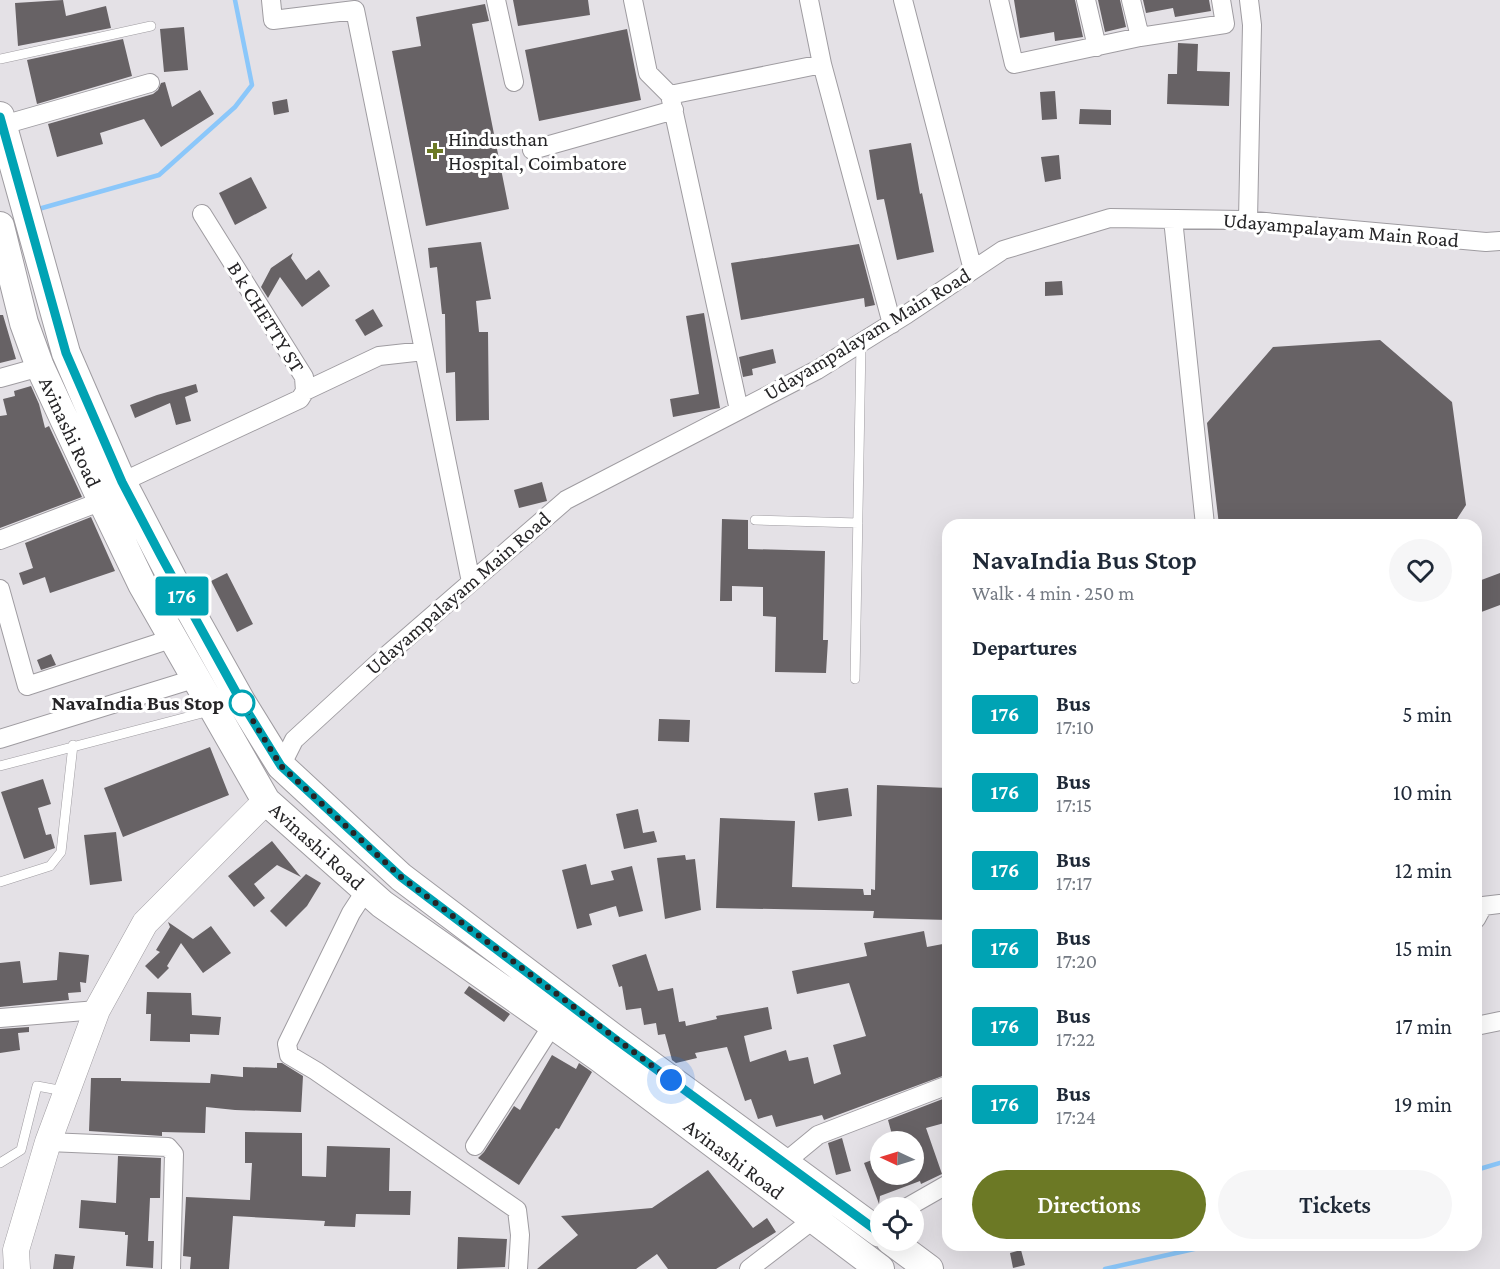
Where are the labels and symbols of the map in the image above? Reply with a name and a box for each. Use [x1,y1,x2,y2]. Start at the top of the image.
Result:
place label: Hindusthan Hospital, Coimbatore [448,127,627,175]
marker: Hindusthan Hospital, Coimbatore [426,142,444,160]
street label: Udayampalayam Main Road [1222,208,1460,252]
street label: B k CHETTY ST [222,257,310,377]
street label: Udayampalayam Main Road [759,263,975,405]
street label: Avinashi Road [34,373,106,491]
street label: Udayampalayam Main Road [361,506,555,680]
line badge: 176 [148,576,216,616]
marker: NavaIndia Bus Stop [229,690,255,716]
place label: NavaIndia Bus Stop [51,691,224,715]
street label: Avinashi Road [265,797,369,895]
your location [656,1065,686,1095]
street label: Avinashi Road [679,1114,789,1204]
north arrow [870,1131,924,1185]

